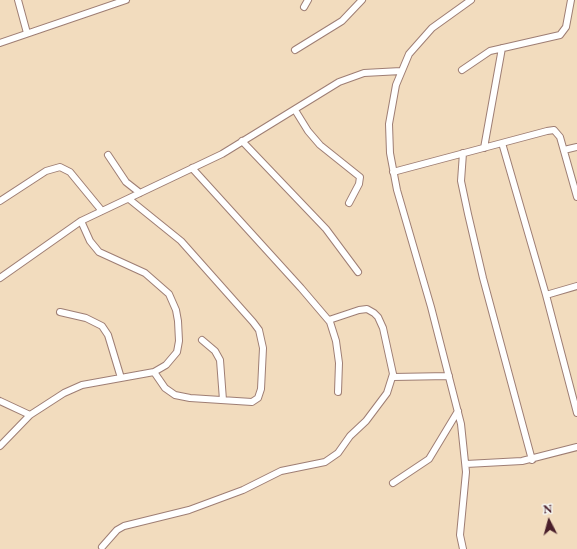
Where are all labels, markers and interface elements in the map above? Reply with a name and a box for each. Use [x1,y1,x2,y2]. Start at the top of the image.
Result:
north arrow [529,501,569,541]
text: N [543,502,553,516]

